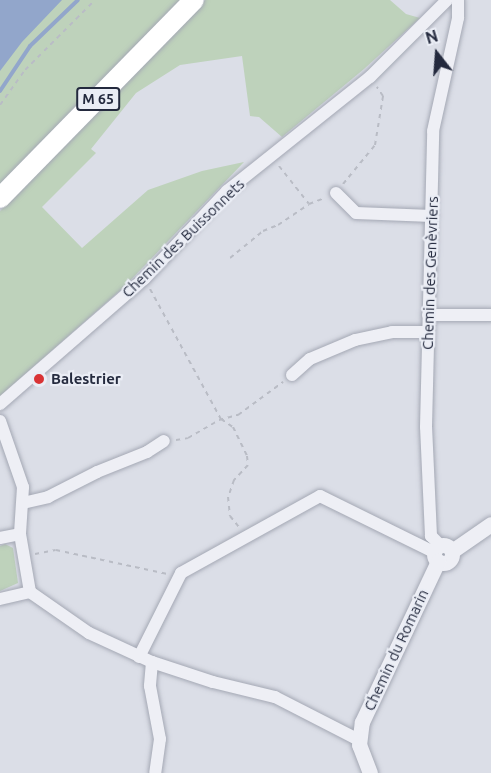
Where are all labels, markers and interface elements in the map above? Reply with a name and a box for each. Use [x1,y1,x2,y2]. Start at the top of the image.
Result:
north arrow [407,24,467,84]
text: N [423,26,440,47]
road number: M 65 [76,88,120,110]
street label: Chemin des Buissonnets [118,175,248,301]
street label: Chemin des Genèvriers [418,196,442,350]
place label: Balestrier [51,370,121,388]
marker: Balestrier [32,372,46,386]
street label: Chemin du Romarin [360,586,432,714]

